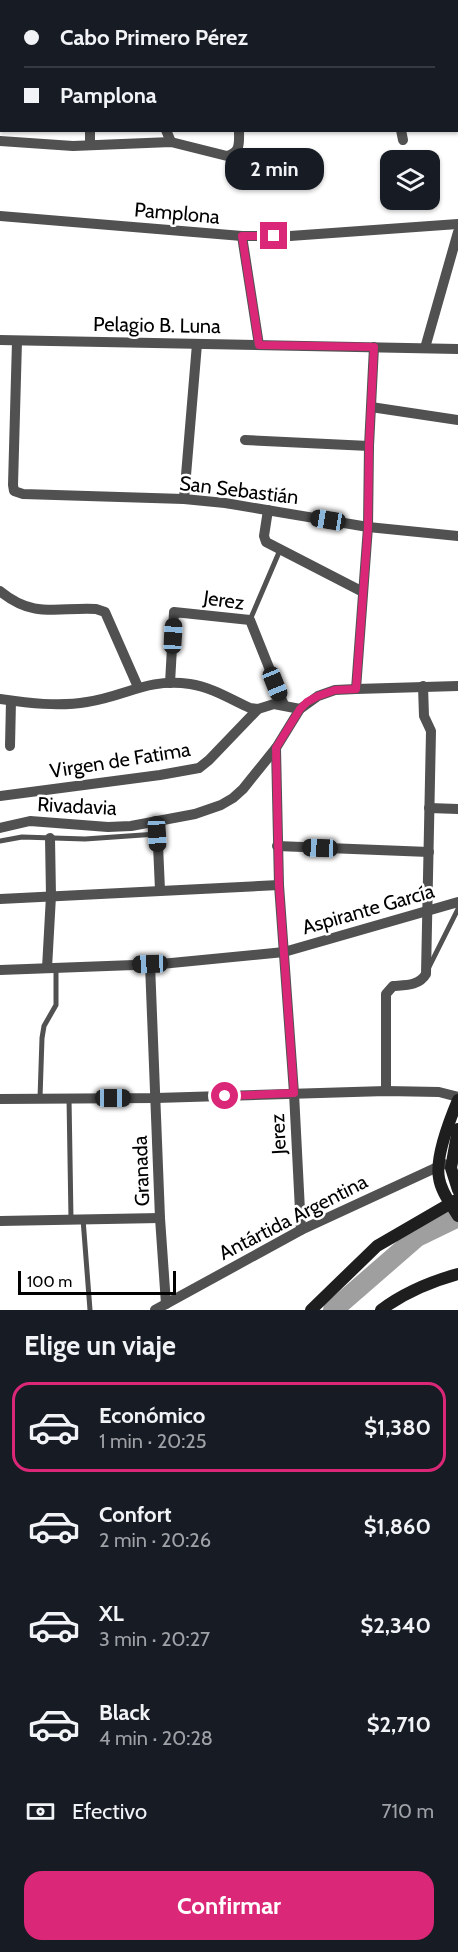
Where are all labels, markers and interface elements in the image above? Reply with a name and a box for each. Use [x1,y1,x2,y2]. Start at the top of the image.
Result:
text: Cabo Primero Pérez [60,24,248,51]
text: Pamplona [60,82,157,109]
callout: 2 min [224,149,324,191]
map controls [380,150,440,210]
button: layers [380,150,440,210]
text: 2 min [250,157,299,181]
street label: Pamplona [133,197,221,229]
route end [260,222,287,249]
street label: Pelagio B. Luna [93,312,221,338]
street label: San Sebastián [178,471,300,509]
car [309,508,347,532]
street label: Jerez [201,585,246,615]
car [163,618,183,654]
car [260,664,290,704]
street label: Virgen de Fatima [48,737,192,783]
street label: Rivadavia [37,792,118,820]
car [147,816,167,852]
car [302,838,338,858]
street label: Aspirante García [299,879,437,939]
car [132,954,168,974]
route start [211,1082,238,1109]
car [95,1089,131,1107]
street label: Jerez [265,1113,291,1156]
street label: Granada [128,1135,154,1207]
street label: Antártida Argentina [215,1169,372,1265]
scale bar [18,1268,176,1296]
text: 100 m [27,1272,72,1291]
text: Elige un viaje [24,1329,176,1362]
icon: car [27,1400,81,1454]
text: Económico [99,1402,205,1429]
text: $1,380 [364,1414,431,1441]
text: 1 min · 20:25 [99,1429,207,1453]
icon: car [27,1499,81,1553]
text: Confort [99,1501,172,1528]
text: $1,860 [364,1513,431,1540]
text: 2 min · 20:26 [99,1528,211,1552]
icon: car [27,1598,81,1652]
text: XL [99,1600,124,1627]
text: $2,340 [360,1612,431,1639]
text: 3 min · 20:27 [99,1627,210,1651]
icon: car [27,1697,81,1751]
text: Black [99,1699,150,1726]
text: $2,710 [367,1711,431,1738]
text: 4 min · 20:28 [99,1726,213,1750]
icon: cash [24,1795,57,1828]
text: Efectivo [72,1798,147,1825]
text: 710 m [381,1799,434,1823]
button: Confirmar [24,1871,434,1940]

